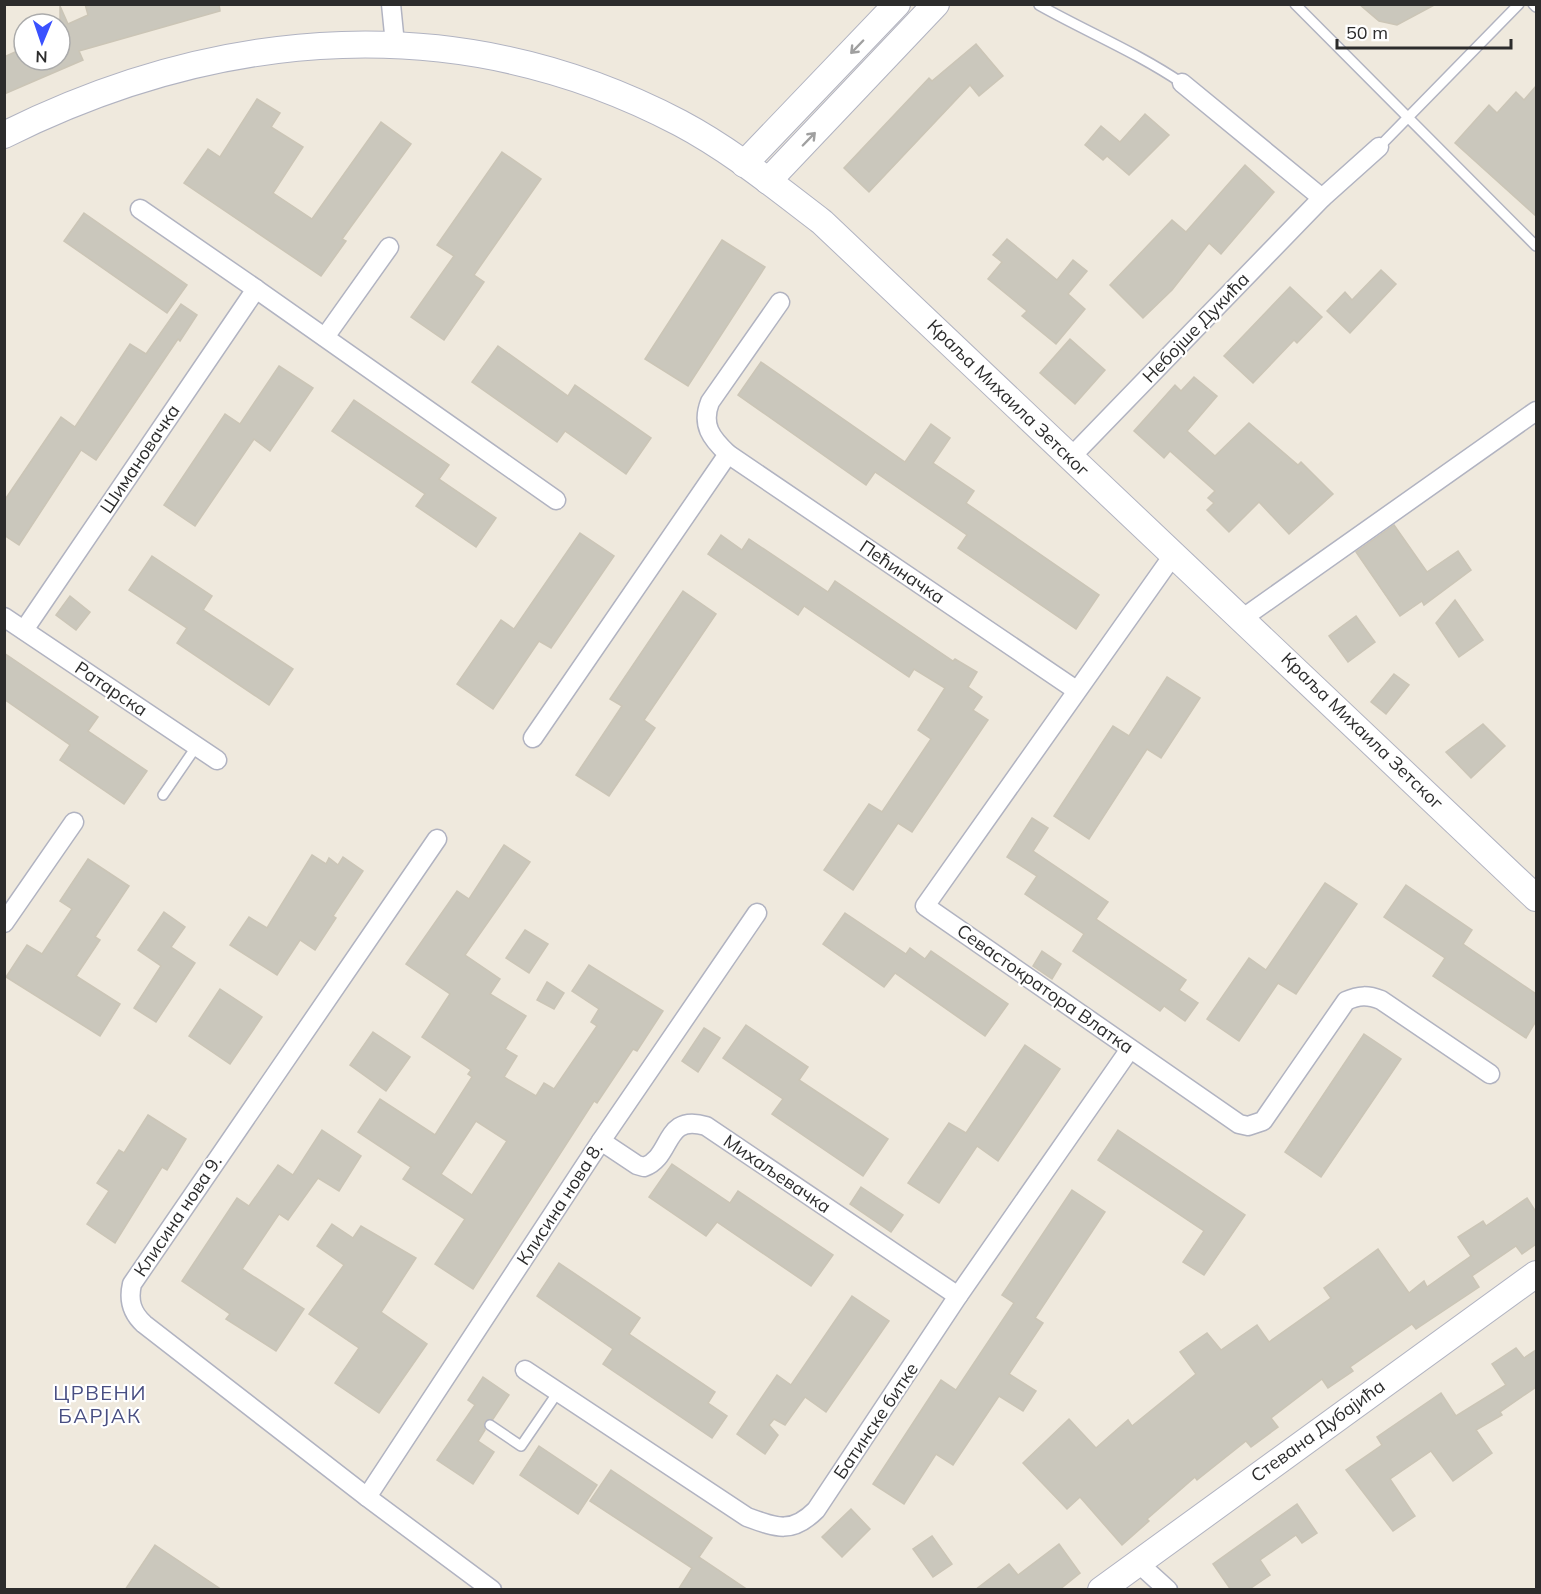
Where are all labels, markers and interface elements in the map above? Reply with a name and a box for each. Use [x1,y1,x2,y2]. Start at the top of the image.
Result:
north arrow [12,12,72,72]
scale bar [1337,12,1511,50]
text: 50 m [1346,21,1388,44]
one-way arrow [850,39,864,54]
text: N [35,47,48,67]
one-way arrow [802,131,816,146]
street label: Небојше Дукића [1137,268,1254,388]
street label: Краља Михаила Зетског [922,314,1094,481]
street label: Шимановачка [95,400,184,518]
street label: Пећиначка [855,535,949,608]
street label: Краља Михаила Зетског [1276,647,1448,814]
street label: Ратарска [71,656,152,721]
street label: Севастократора Влатка [953,919,1138,1058]
street label: Михаљевачка [719,1129,835,1218]
street label: Клисина нова 8. [511,1138,608,1269]
street label: Клисина нова 9. [129,1151,227,1281]
street label: Батинске битке [828,1358,923,1483]
street label: Стевана Дубајића [1246,1374,1389,1487]
district label: ЦРВЕНИ БАРЈАК [53,1380,147,1428]

